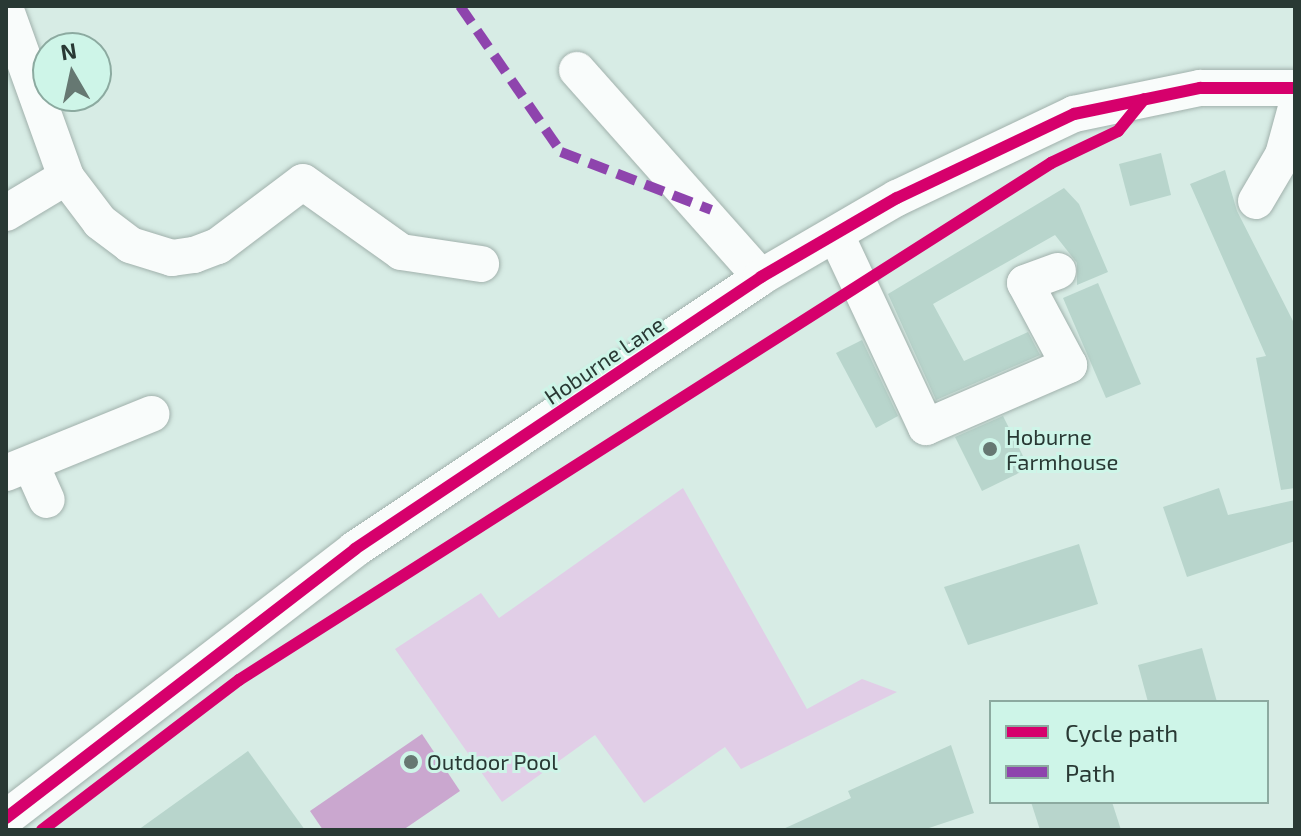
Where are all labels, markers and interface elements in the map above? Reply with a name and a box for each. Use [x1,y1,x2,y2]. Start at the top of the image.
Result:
north arrow [32,32,112,112]
text: N [59,36,78,64]
street label: Hoburne Lane [539,310,669,410]
place label: Hoburne Farmhouse [1006,423,1118,474]
marker: Hoburne Farmhouse [981,440,999,458]
legend [989,700,1269,804]
text: Cycle path [1065,718,1178,747]
place label: Outdoor Pool [427,749,558,775]
marker: Outdoor Pool [402,753,420,771]
text: Path [1065,758,1115,787]

